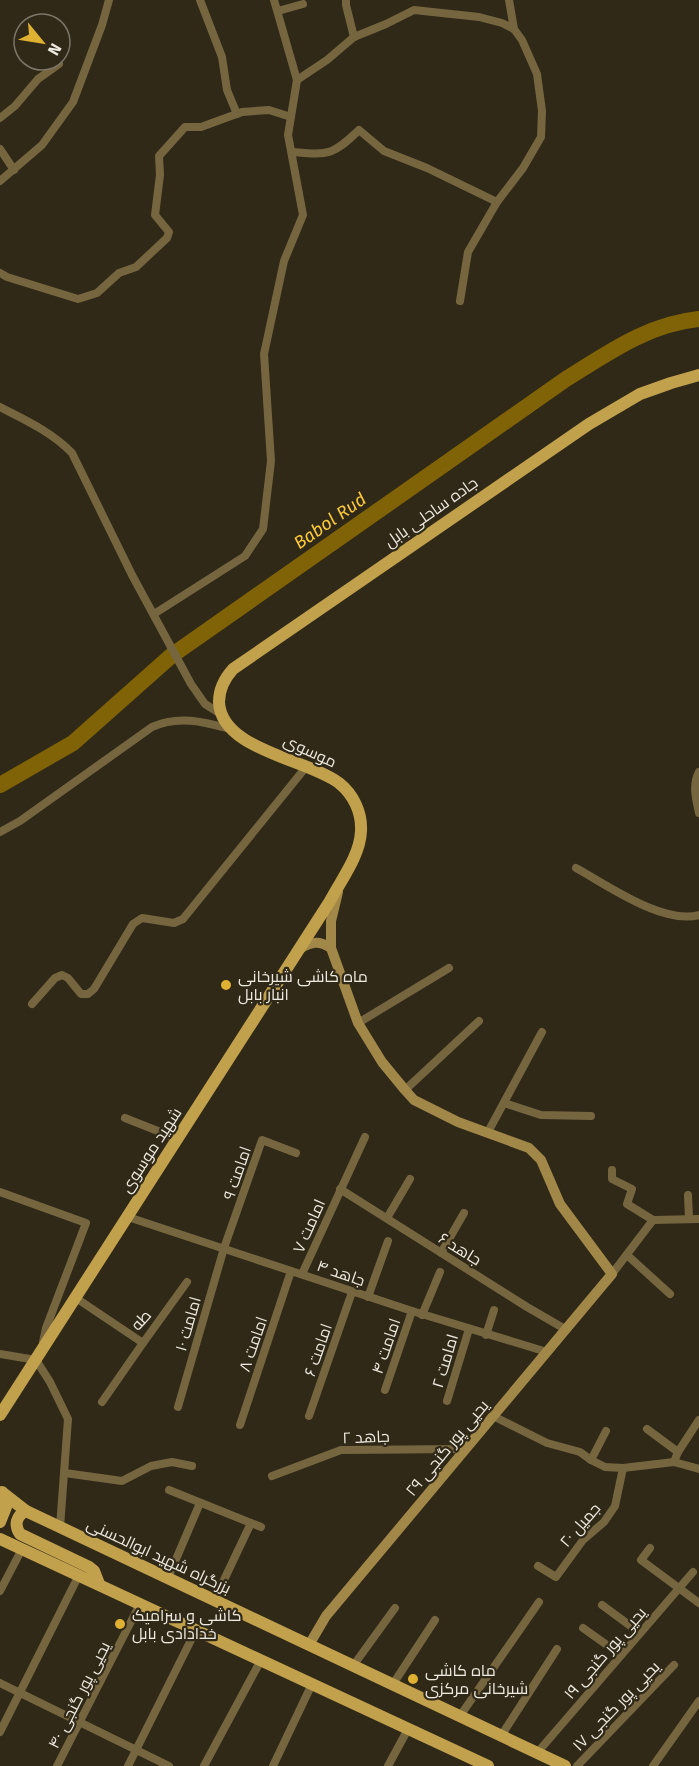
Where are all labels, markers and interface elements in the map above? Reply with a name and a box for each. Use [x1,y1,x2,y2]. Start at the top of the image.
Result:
north arrow [12,12,72,72]
text: N [44,40,65,59]
street label: جاده ساحلی بابل [381,473,482,552]
water label: Babol Rud [290,488,371,554]
street label: موسوی [280,730,340,772]
place label: ماه کاشی شیرخانی انبار بابل [238,967,368,1005]
marker: ماه کاشی شیرخانی انبار بابل [219,978,233,992]
street label: شهید موسوی [116,1104,186,1197]
street label: امامت ۹ [219,1144,255,1202]
street label: امامت ۷ [289,1196,329,1256]
street label: جاهد ۶ [435,1229,485,1269]
street label: جاهد ۴ [314,1256,368,1290]
street label: امامت ۱۰ [171,1295,205,1353]
street label: طه [127,1306,155,1334]
street label: امامت ۸ [235,1314,271,1374]
street label: امامت ۴ [368,1316,404,1376]
street label: امامت ۶ [300,1321,336,1379]
street label: امامت ۲ [428,1332,462,1390]
street label: یحیی پور گنجی ۲۹ [401,1396,495,1501]
street label: جاهد ۲ [342,1427,390,1447]
street label: جمیل ۲۰ [556,1499,605,1552]
street label: بزرگراه شهید ابوالحسنی [83,1514,234,1599]
street label: یحیی پور گنجی ۱۹ [560,1603,652,1704]
place label: کاشی و سرامیک خدادادی بابل [132,1606,241,1644]
marker: کاشی و سرامیک خدادادی بابل [113,1617,127,1631]
street label: یحیی پور گنجی ۴۰ [44,1638,116,1752]
street label: یحیی پور گنجی ۱۷ [568,1657,666,1756]
place label: ماه کاشی شیرخانی مرکزی [425,1661,528,1699]
marker: ماه کاشی شیرخانی مرکزی [406,1672,420,1686]

